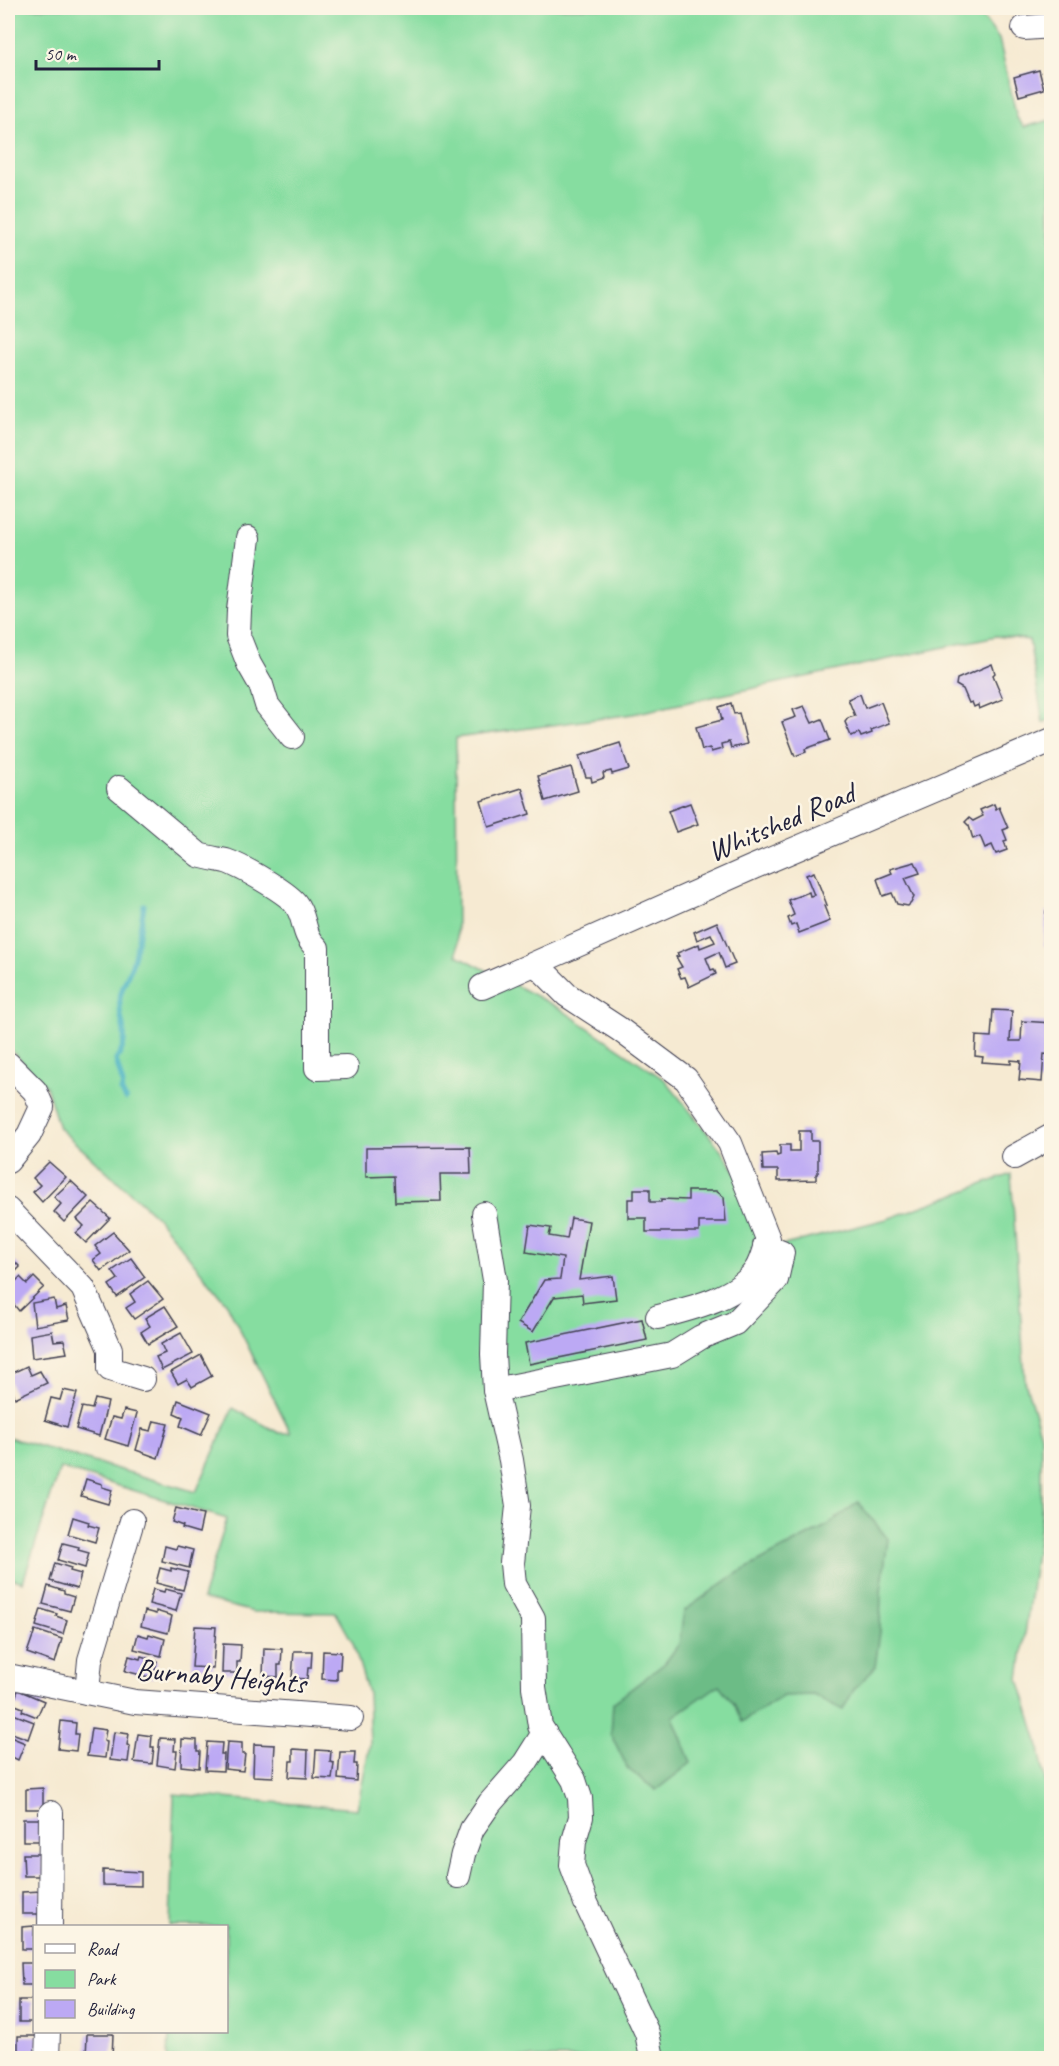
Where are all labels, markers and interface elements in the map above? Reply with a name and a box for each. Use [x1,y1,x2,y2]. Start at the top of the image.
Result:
scale bar [36,33,159,71]
text: 50 m [45,43,78,65]
street label: Whitshed Road [702,772,864,870]
street label: Burnaby Heights [135,1650,310,1703]
legend [33,1925,228,2033]
text: Road [87,1938,120,1960]
text: Park [87,1968,117,1990]
text: Building [87,1998,136,2020]

